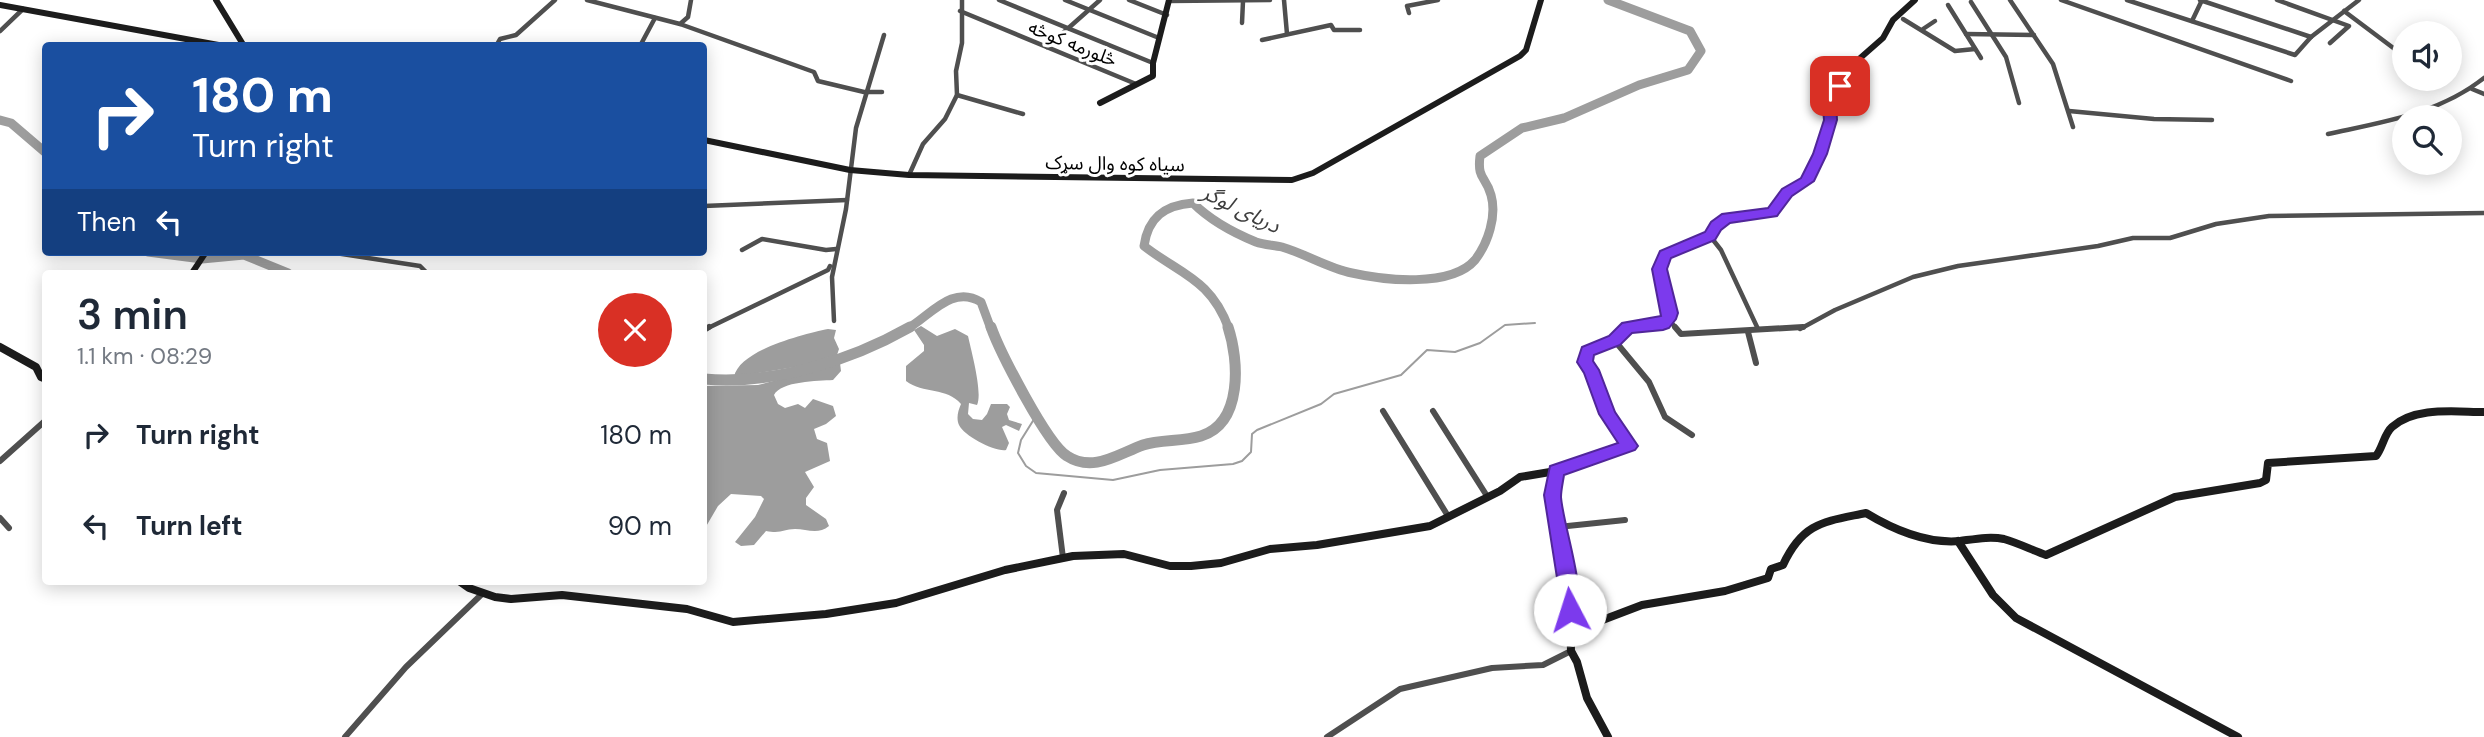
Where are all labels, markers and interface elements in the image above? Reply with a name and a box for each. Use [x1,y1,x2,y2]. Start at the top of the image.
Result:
street label: څلورمه کوڅه [1025,14,1121,73]
map controls [2392,21,2462,175]
button: sound [2392,21,2462,91]
pin [1810,56,1870,116]
text: 180 m [192,63,333,127]
icon: arrive [1821,67,1859,105]
icon: right [77,70,168,161]
button: search [2392,105,2462,175]
text: Turn right [192,125,334,167]
street label: سیاه کوه وال سړک [1045,150,1185,177]
water label: دریای لوگر [1195,177,1286,240]
icon: left [150,203,188,241]
text: Then [77,205,136,239]
text: 3 min [77,287,188,342]
button: close [598,293,672,367]
text: 1.1 km · 08:29 [77,341,212,371]
icon: right [77,416,115,454]
text: Turn right [136,418,260,452]
text: 180 m [600,418,672,452]
icon: left [77,507,115,545]
text: Turn left [136,509,243,543]
text: 90 m [608,509,672,543]
position arrow [1533,573,1607,647]

